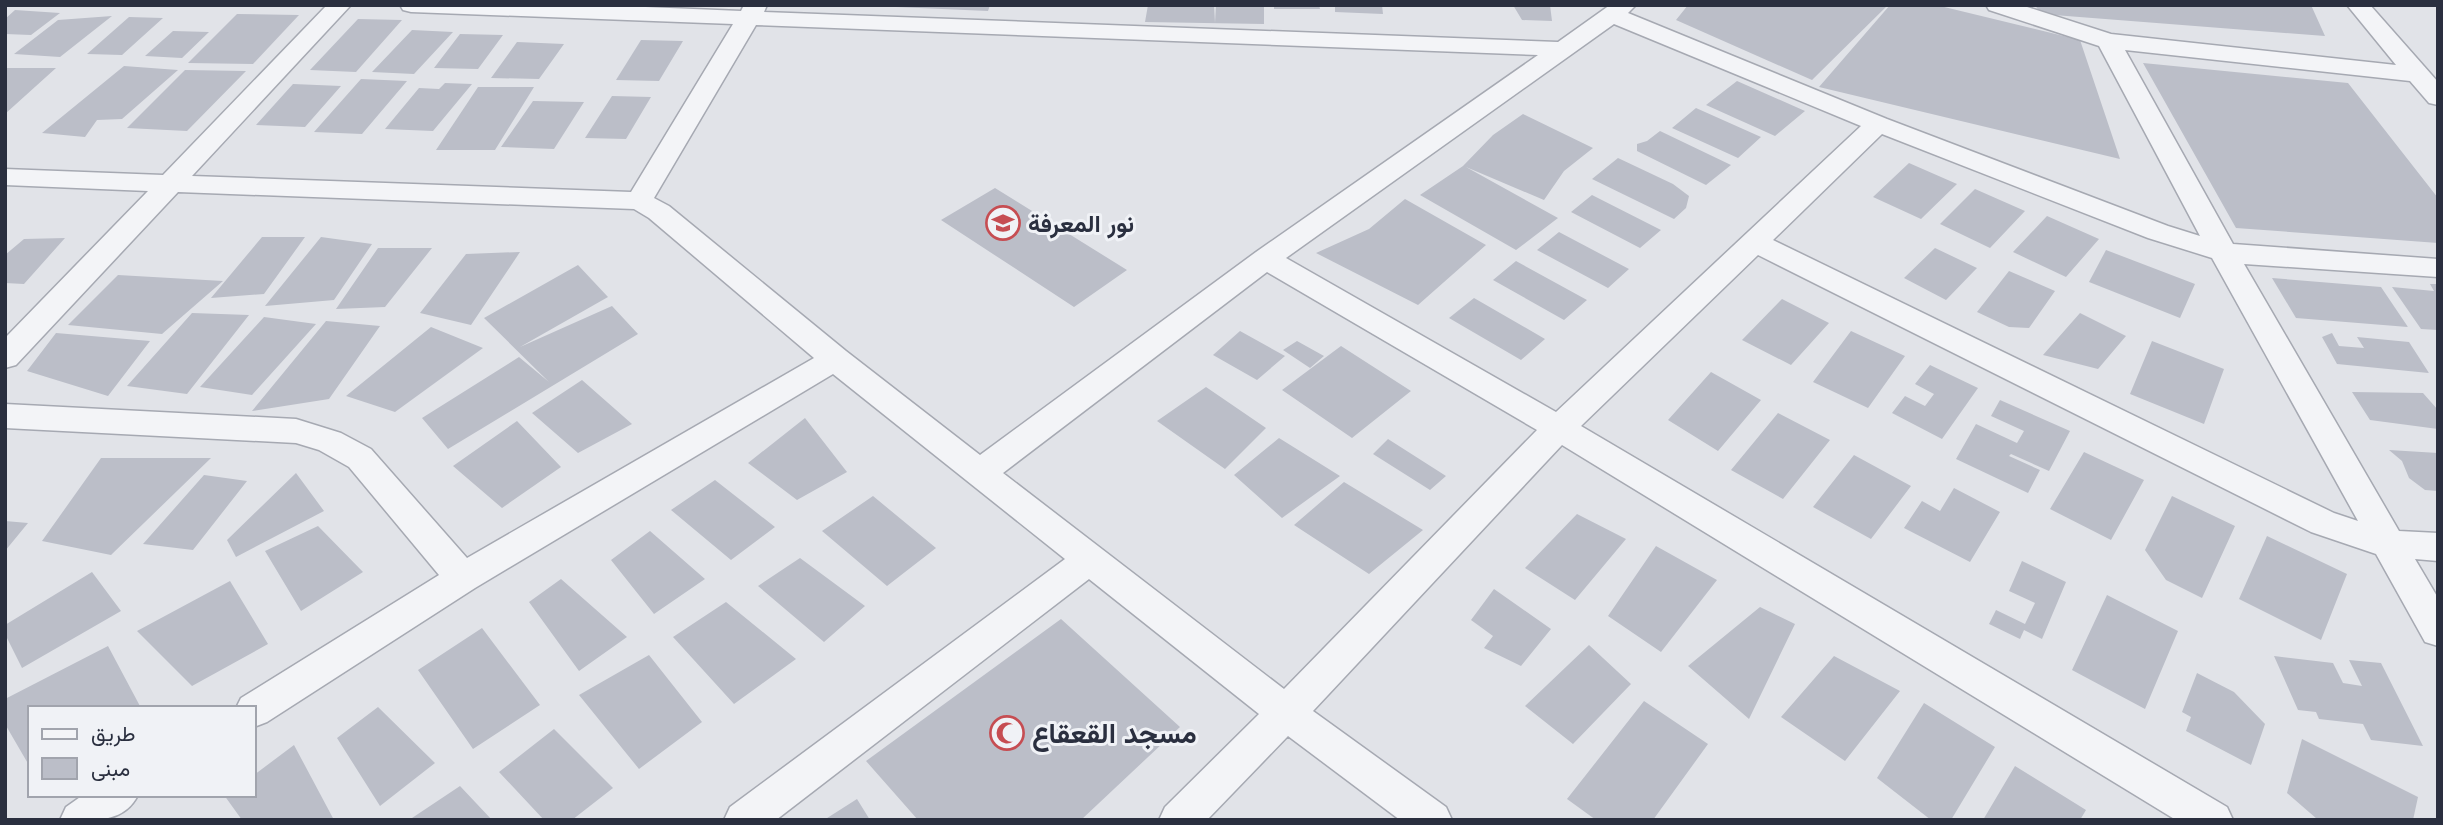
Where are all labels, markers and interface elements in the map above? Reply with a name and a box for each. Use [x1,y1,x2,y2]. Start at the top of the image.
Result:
school or university icon: نور المعرفة [984,204,1022,242]
place label: نور المعرفة [1028,210,1134,239]
legend [28,706,256,797]
mosque icon: مسجد القعقاع [988,714,1026,752]
place label: مسجد القعقاع [1032,718,1197,752]
text: طريق [91,722,136,747]
text: مبنى [91,757,130,781]

